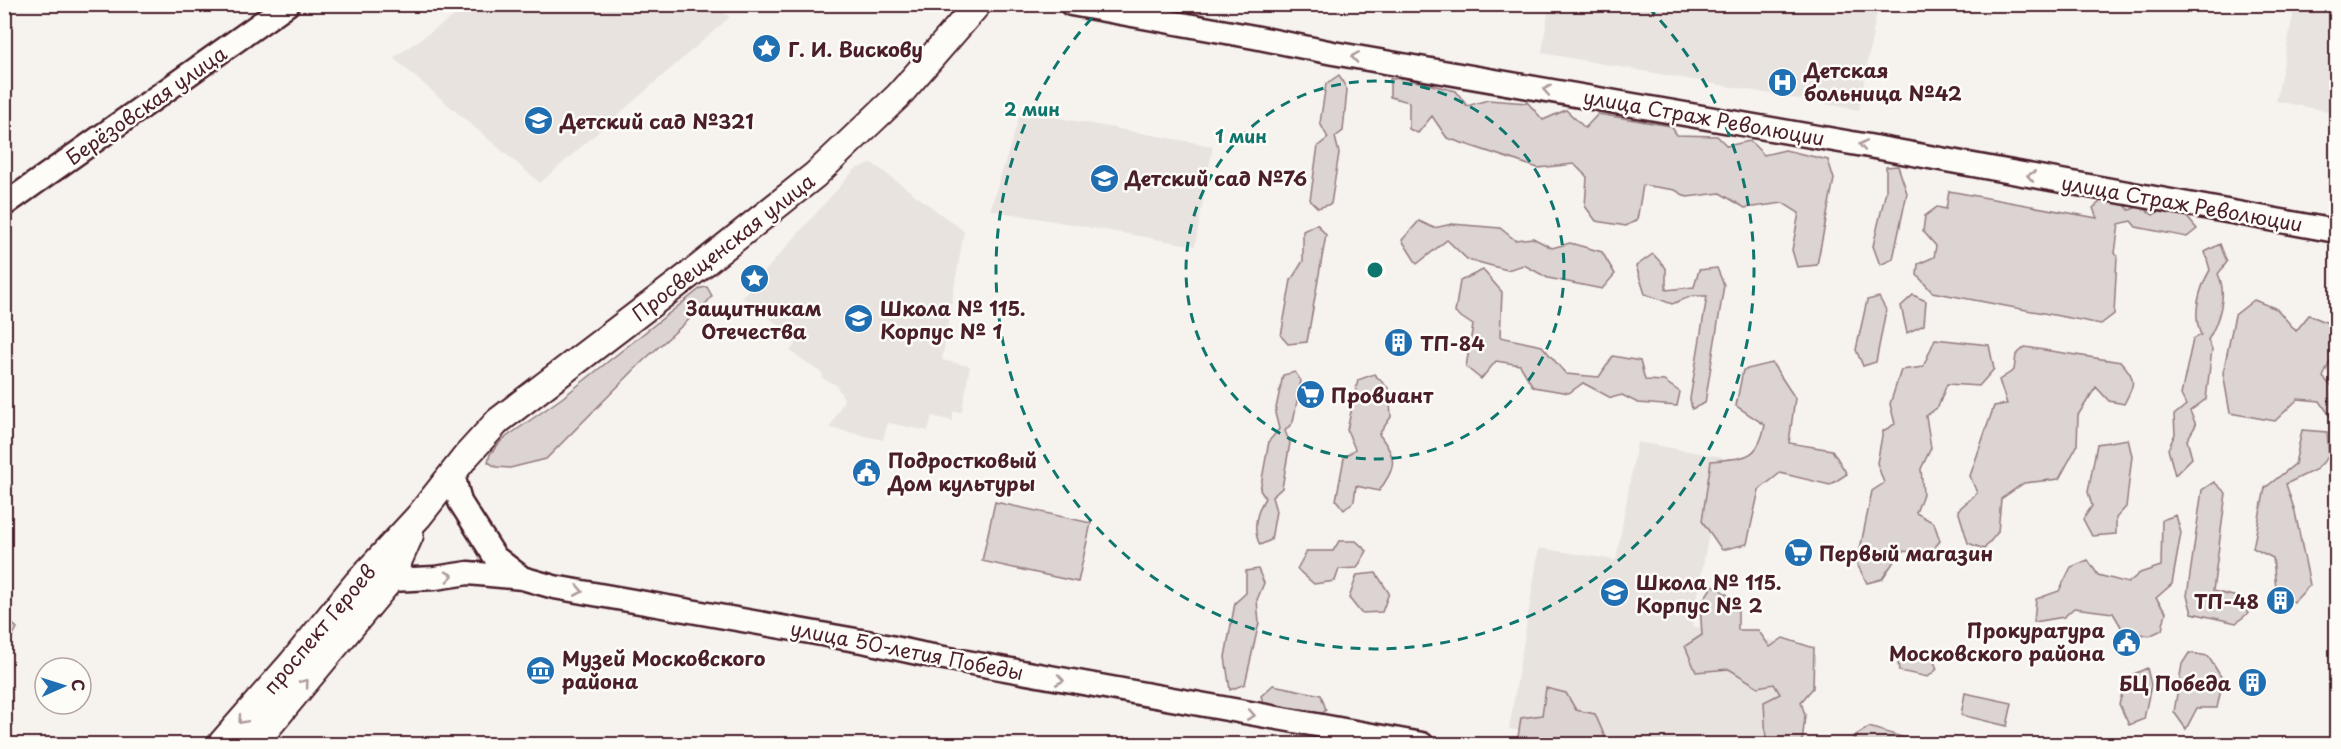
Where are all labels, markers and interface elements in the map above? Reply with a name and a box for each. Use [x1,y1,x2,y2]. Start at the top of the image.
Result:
place icon: Г. И. Вискову [751,33,783,65]
place label: Г. И. Вискову [788,34,923,64]
street label: Берёзовская улица [60,38,233,172]
one-way arrow [1350,51,1360,64]
place label: Детская больница №42 [1803,55,1962,108]
hospital icon: Детская больница №42 [1767,66,1799,98]
street label: улица Страж Революции [1581,81,1827,153]
one-way arrow [1542,85,1552,97]
text: 2 мин [1004,95,1060,122]
school or university icon: Детский сад №321 [523,105,555,137]
place label: Детский сад №321 [559,106,754,136]
text: 1 мин [1215,122,1267,149]
one-way arrow [1859,139,1869,152]
school or university icon: Детский сад №76 [1088,162,1120,194]
place label: Детский сад №76 [1124,163,1307,193]
street label: Просвещенская улица [625,166,821,328]
street label: улица Страж Революции [2059,167,2305,239]
one-way arrow [2026,170,2036,182]
centre of rings [1365,260,1385,280]
place icon: Защитникам Отечества [738,262,770,294]
place label: Защитникам Отечества [685,293,822,346]
place label: Школа № 115. Корпус № 1 [880,293,1026,346]
school or university icon: Школа № 115. Корпус № 1 [843,303,875,335]
building icon: ТП-84 [1383,327,1415,359]
place label: ТП-84 [1420,328,1485,358]
supermarket icon: Провиант [1294,379,1326,411]
place label: Провиант [1331,380,1434,410]
place label: Подростковый Дом культуры [887,445,1037,498]
public building icon: Подростковый Дом культуры [851,456,883,488]
supermarket icon: Первый магазин [1782,537,1814,569]
place label: Первый магазин [1819,538,1993,568]
street label: проспект Героев [256,558,382,700]
place label: Школа № 115. Корпус № 2 [1636,567,1782,620]
one-way arrow [444,570,453,582]
school or university icon: Школа № 115. Корпус № 2 [1599,577,1631,609]
one-way arrow [573,584,583,597]
building icon: ТП-48 [2264,585,2296,617]
place label: ТП-48 [2194,586,2259,616]
street label: улица 50-летия Победы [788,613,1026,687]
place label: Прокуратура Московского района [1889,615,2105,668]
public building icon: Прокуратура Московского района [2110,626,2142,658]
place label: Музей Московского района [562,643,766,696]
museum icon: Музей Московского района [525,654,557,686]
north arrow [33,656,93,716]
building icon: БЦ Победа [2236,667,2268,699]
place label: БЦ Победа [2119,668,2231,698]
one-way arrow [1054,673,1064,686]
text: С [67,679,91,692]
one-way arrow [298,679,309,690]
one-way arrow [1246,708,1256,721]
one-way arrow [238,713,249,724]

